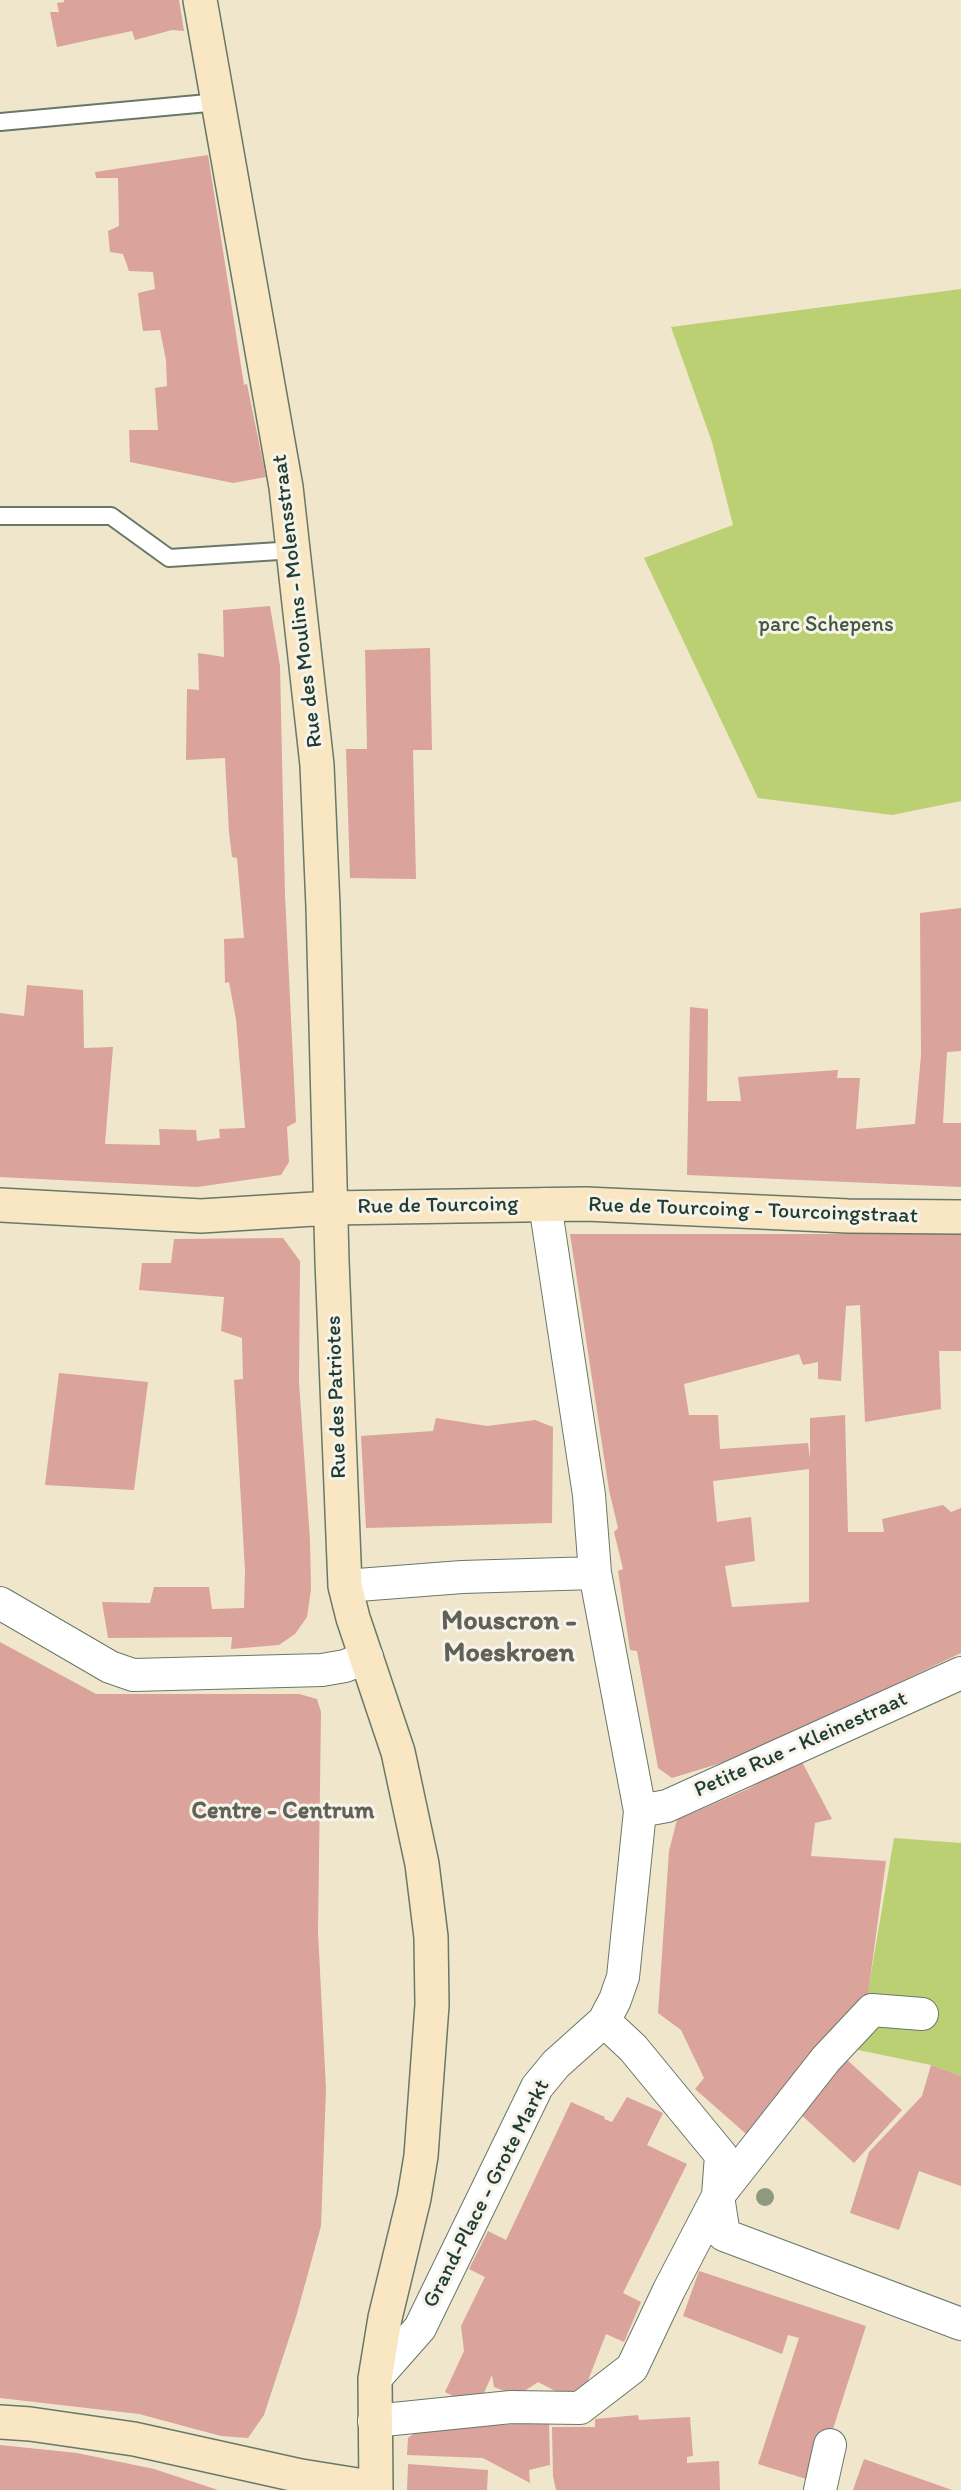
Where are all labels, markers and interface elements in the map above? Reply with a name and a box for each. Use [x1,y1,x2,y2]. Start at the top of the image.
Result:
street label: Rue des Moulins - Molensstraat [267,453,329,749]
park label: parc Schepens [758,612,894,638]
street label: Rue de Tourcoing [357,1191,519,1221]
street label: Rue de Tourcoing - Tourcoingstraat [588,1192,918,1230]
street label: Rue des Patriotes [321,1315,353,1479]
district label: Mouscron - Moeskroen [441,1605,577,1671]
street label: Petite Rue - Kleinestraat [690,1686,912,1804]
district label: Centre - Centrum [192,1798,374,1826]
street label: Grand-Place - Grote Markt [418,2075,556,2313]

